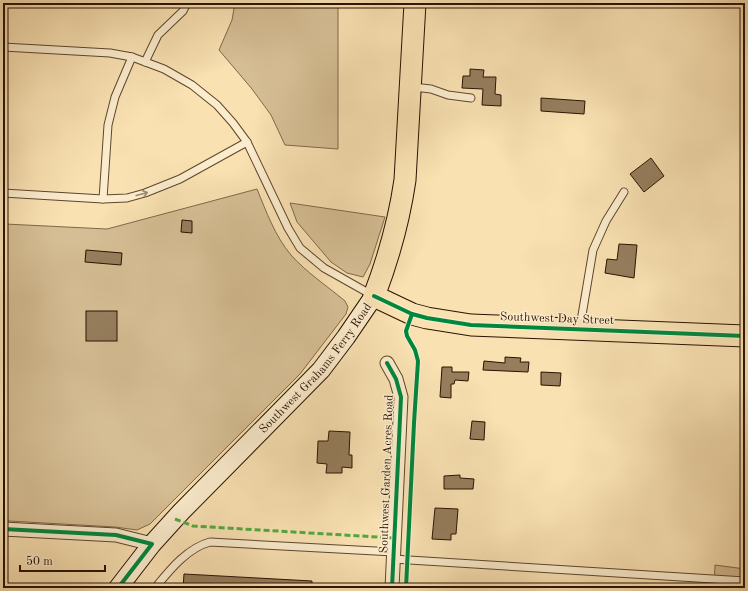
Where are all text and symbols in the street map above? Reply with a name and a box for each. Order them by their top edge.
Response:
one-way arrow [135,189,148,197]
street label: Southwest Grahams Ferry Road [257,301,374,436]
street label: Southwest Day Street [500,311,614,327]
street label: Southwest Garden Acres Road [378,394,396,554]
scale bar [20,547,105,573]
text: 50 m [26,555,53,568]

